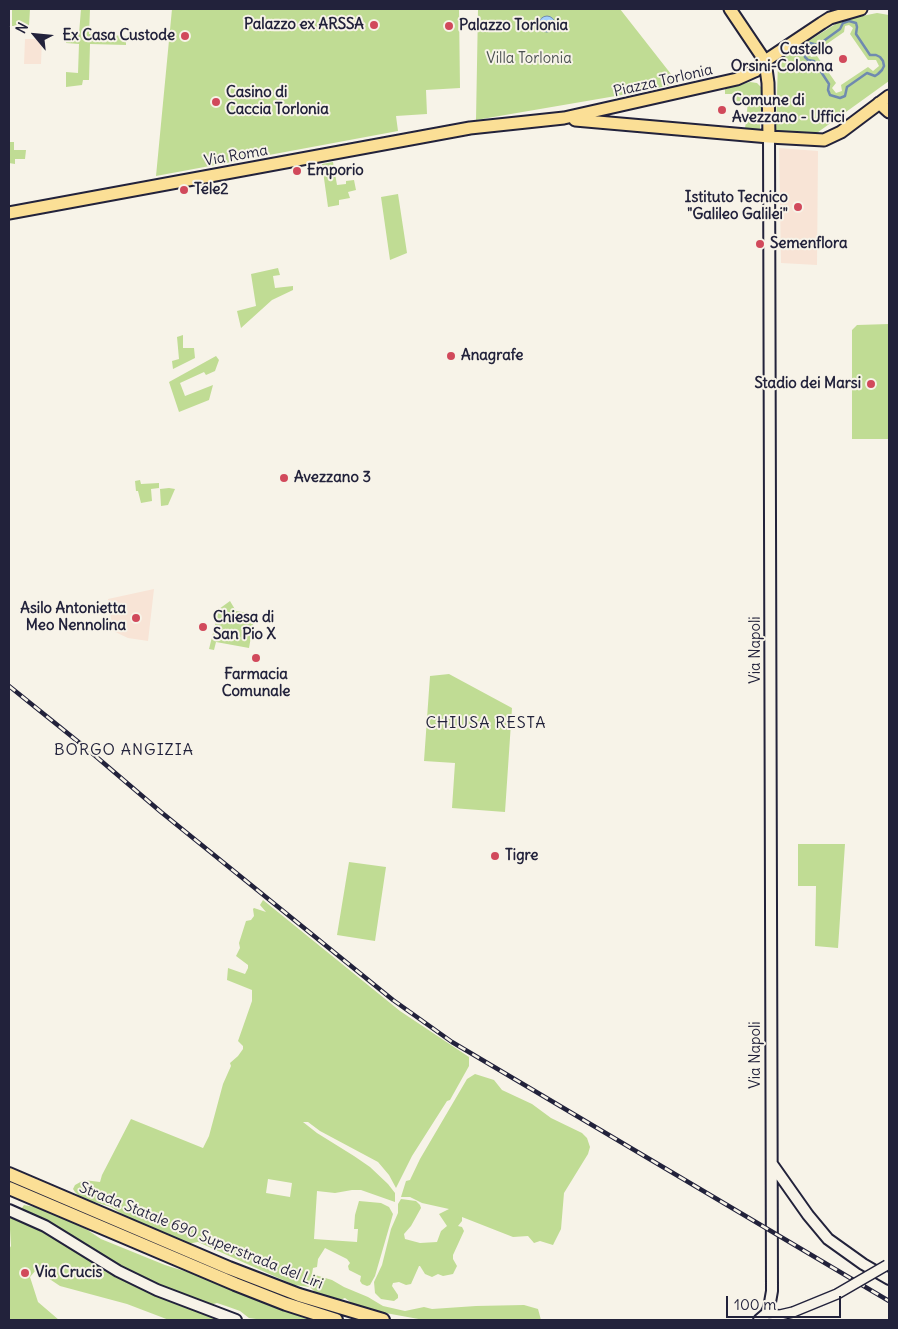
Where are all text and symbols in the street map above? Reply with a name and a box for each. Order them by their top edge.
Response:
north arrow [10,10,60,60]
place label: Palazzo ex ARSSA [244,16,364,34]
place label: Palazzo Torlonia [459,17,568,35]
text: N [12,19,32,36]
marker: Palazzo ex ARSSA [368,19,380,31]
marker: Palazzo Torlonia [443,20,455,32]
place label: Ex Casa Custode [63,27,175,45]
marker: Ex Casa Custode [179,30,191,42]
place label: Castello Orsini-Colonna [731,41,833,76]
park label: Villa Torlonia [486,50,572,68]
marker: Castello Orsini-Colonna [837,53,849,65]
street label: Piazza Torlonia [612,61,714,101]
place label: Casino di Caccia Torlonia [226,84,329,119]
place label: Comune di Avezzano - Uffici [732,92,845,127]
marker: Casino di Caccia Torlonia [210,96,222,108]
marker: Comune di Avezzano - Uffici [716,104,728,116]
street label: Via Roma [203,142,269,170]
place label: Emporio [307,162,364,180]
marker: Emporio [291,165,303,177]
place label: Tele2 [194,181,229,199]
marker: Tele2 [178,184,190,196]
place label: Istituto Tecnico "Galileo Galilei" [685,189,788,224]
marker: Istituto Tecnico "Galileo Galilei" [792,201,804,213]
place label: Semenflora [770,235,847,253]
marker: Semenflora [754,238,766,250]
place label: Anagrafe [461,347,523,365]
marker: Anagrafe [445,350,457,362]
place label: Stadio dei Marsi [754,375,861,393]
marker: Stadio dei Marsi [865,378,877,390]
place label: Avezzano 3 [294,469,371,487]
marker: Avezzano 3 [278,472,290,484]
place label: Asilo Antonietta Meo Nennolina [20,600,126,635]
place label: Chiesa di San Pio X [213,609,276,644]
marker: Asilo Antonietta Meo Nennolina [130,612,142,624]
street label: Via Napoli [747,616,765,684]
marker: Chiesa di San Pio X [197,621,209,633]
marker: Farmacia Comunale [250,652,262,664]
place label: Farmacia Comunale [222,666,290,701]
district label: CHIUSA RESTA [424,713,548,733]
district label: BORGO ANGIZIA [52,740,196,760]
place label: Tigre [505,847,538,865]
marker: Tigre [489,850,501,862]
street label: Via Napoli [747,1021,765,1089]
street label: Strada Statale 690 Superstrada del Liri [76,1179,326,1293]
place label: Via Crucis [35,1264,102,1282]
marker: Via Crucis [19,1267,31,1279]
scale bar [728,1286,843,1318]
text: 100 m [734,1295,776,1314]

